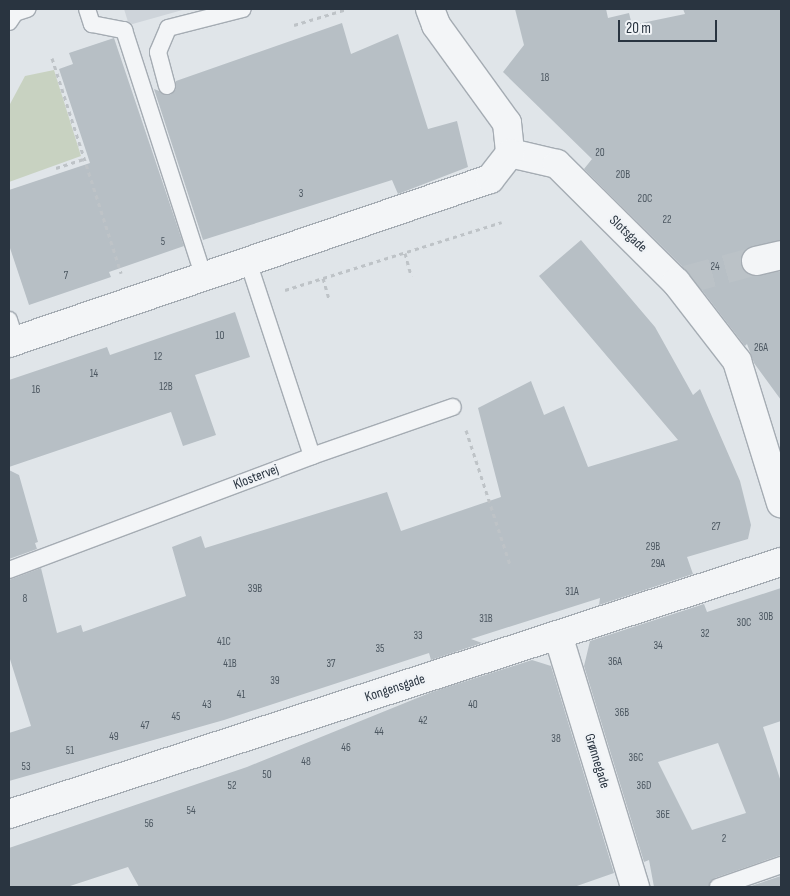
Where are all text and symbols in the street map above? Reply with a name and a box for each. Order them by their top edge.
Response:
scale bar [620,10,719,42]
text: 20 m [626,19,651,38]
house number: 18 [541,71,549,85]
house number: 20 [595,146,605,160]
house number: 20B [616,168,630,182]
house number: 3 [299,187,303,201]
house number: 20C [638,192,652,206]
street label: Slotsgade [606,212,650,256]
house number: 22 [662,213,672,227]
house number: 5 [161,235,165,249]
house number: 24 [710,260,720,274]
house number: 7 [64,269,68,283]
house number: 10 [216,329,224,343]
house number: 26A [754,341,768,355]
house number: 12 [154,350,162,364]
house number: 14 [90,367,98,381]
house number: 12B [159,380,173,394]
house number: 16 [32,383,40,397]
street label: Klostervej [231,461,281,493]
house number: 27 [712,520,720,534]
house number: 29B [646,540,660,554]
house number: 29A [651,557,665,571]
house number: 39B [248,582,262,596]
house number: 31A [565,585,579,599]
house number: 8 [23,592,27,606]
house number: 30B [759,610,773,624]
house number: 31B [479,612,493,626]
house number: 30C [737,616,751,630]
house number: 32 [700,627,710,641]
house number: 33 [413,629,423,643]
house number: 41C [217,635,231,649]
house number: 34 [653,639,663,653]
house number: 35 [375,642,385,656]
house number: 36A [608,655,622,669]
house number: 41B [223,657,237,671]
house number: 37 [326,657,336,671]
street label: Kongensgade [363,670,427,706]
house number: 39 [270,674,280,688]
house number: 41 [237,688,245,702]
house number: 43 [202,698,212,712]
house number: 40 [468,698,478,712]
house number: 36B [615,706,629,720]
house number: 45 [171,710,181,724]
house number: 42 [418,714,428,728]
house number: 47 [141,719,149,733]
house number: 44 [374,725,384,739]
house number: 49 [109,730,119,744]
house number: 38 [551,732,561,746]
street label: Grønnegade [581,732,613,790]
house number: 46 [341,741,351,755]
house number: 51 [66,744,74,758]
house number: 36C [629,751,643,765]
house number: 48 [301,755,311,769]
house number: 53 [21,760,31,774]
house number: 50 [262,768,272,782]
house number: 52 [228,779,236,793]
house number: 36D [637,779,651,793]
house number: 54 [186,804,196,818]
house number: 36E [656,808,670,822]
house number: 56 [144,817,154,831]
house number: 2 [722,832,726,846]

